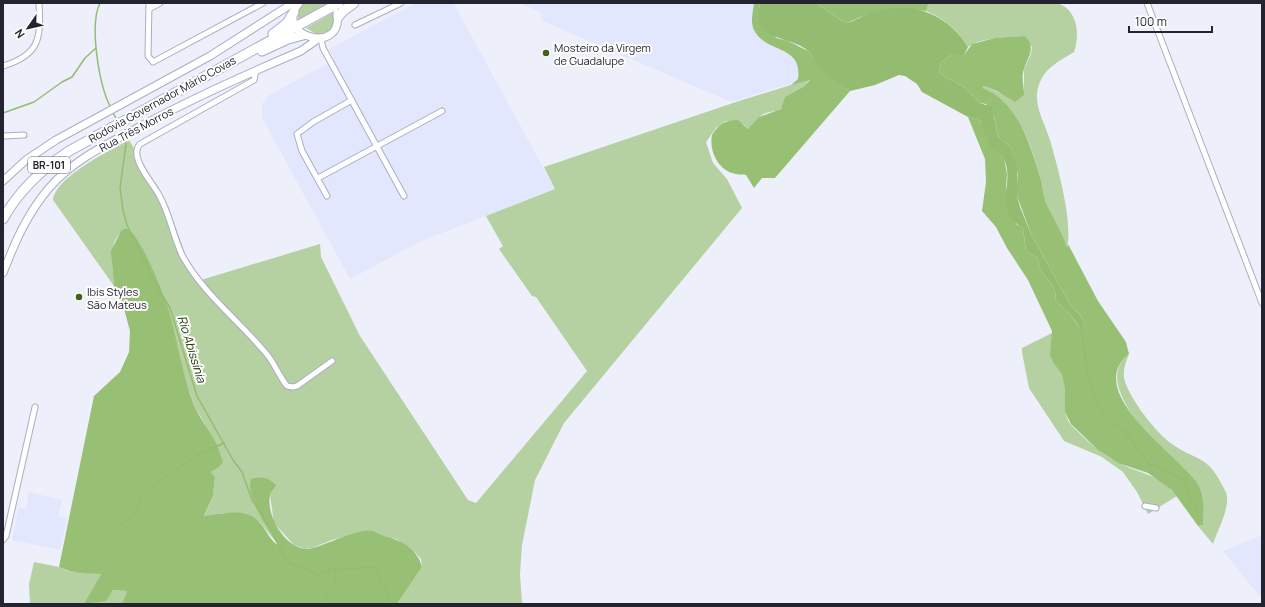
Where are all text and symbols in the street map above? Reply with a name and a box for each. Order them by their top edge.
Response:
north arrow [8,8,48,48]
scale bar [1129,8,1212,34]
text: 100 m [1135,13,1167,30]
text: N [11,26,28,41]
place label: Mosteiro da Virgem de Guadalupe [554,40,651,68]
marker: Mosteiro da Virgem de Guadalupe [541,48,551,58]
street label: Rodovia Governador Mário Covas [86,52,239,146]
street label: Rua Três Morros [96,103,176,155]
road number: BR-101 [28,157,70,173]
place label: Ibis Styles São Mateus [87,284,147,312]
marker: Ibis Styles São Mateus [74,292,84,302]
water label: Rio Abissínia [174,313,211,386]

